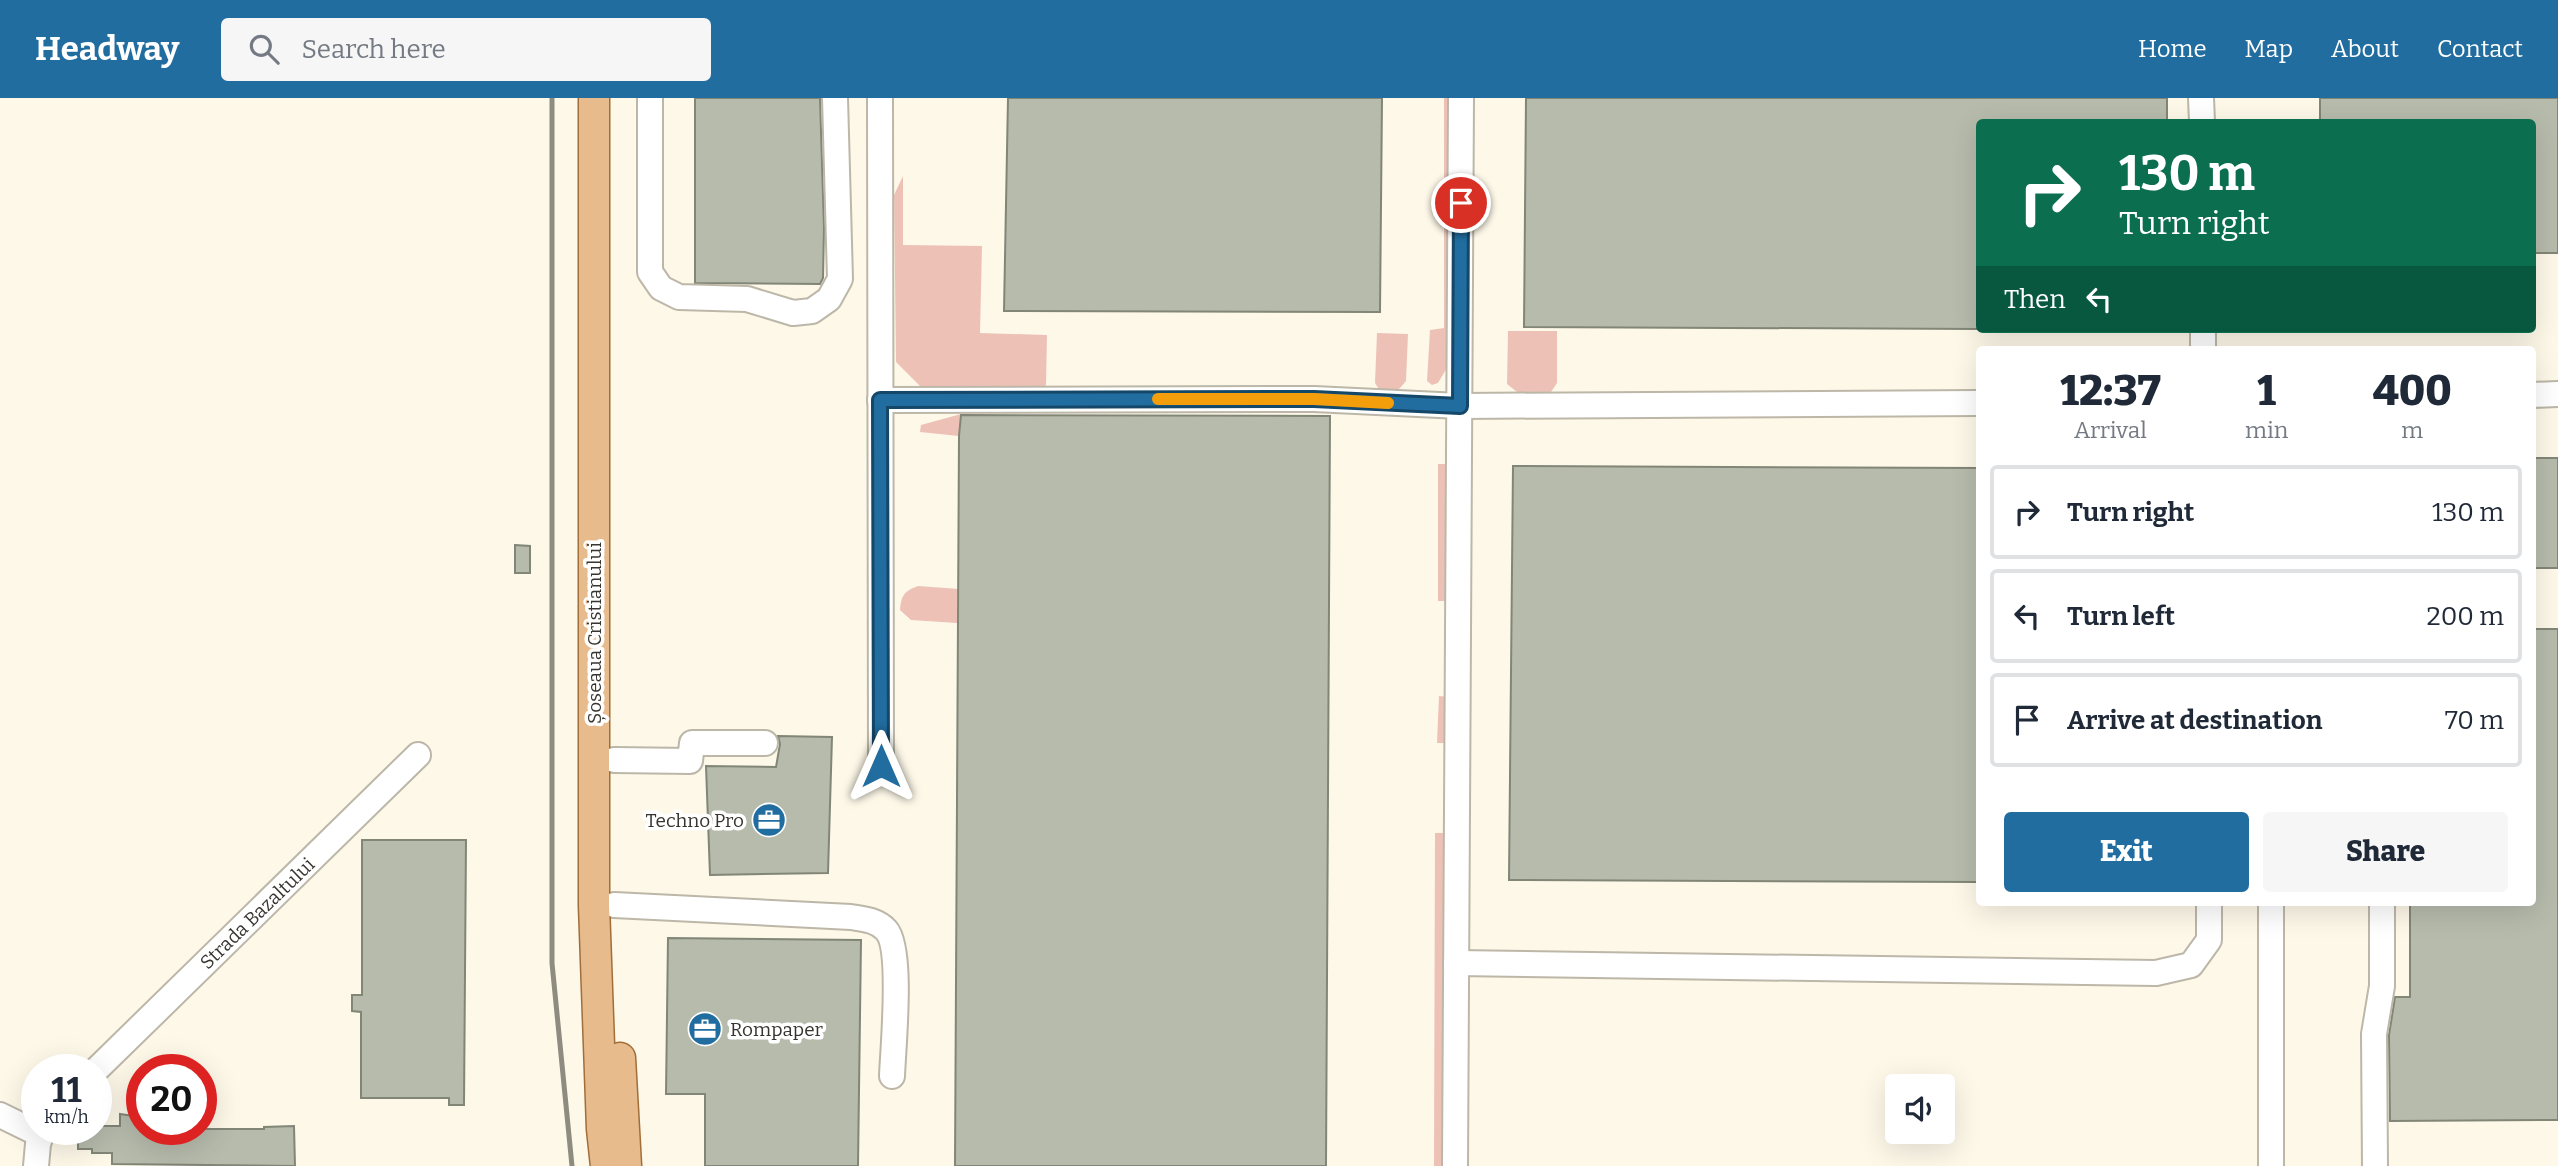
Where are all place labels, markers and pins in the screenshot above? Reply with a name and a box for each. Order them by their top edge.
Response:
pin [1431,173,1491,233]
office icon: Techno Pro [750,801,788,839]
place label: Techno Pro [645,809,744,832]
office icon: Rompaper [686,1010,724,1048]
place label: Rompaper [730,1018,824,1041]

